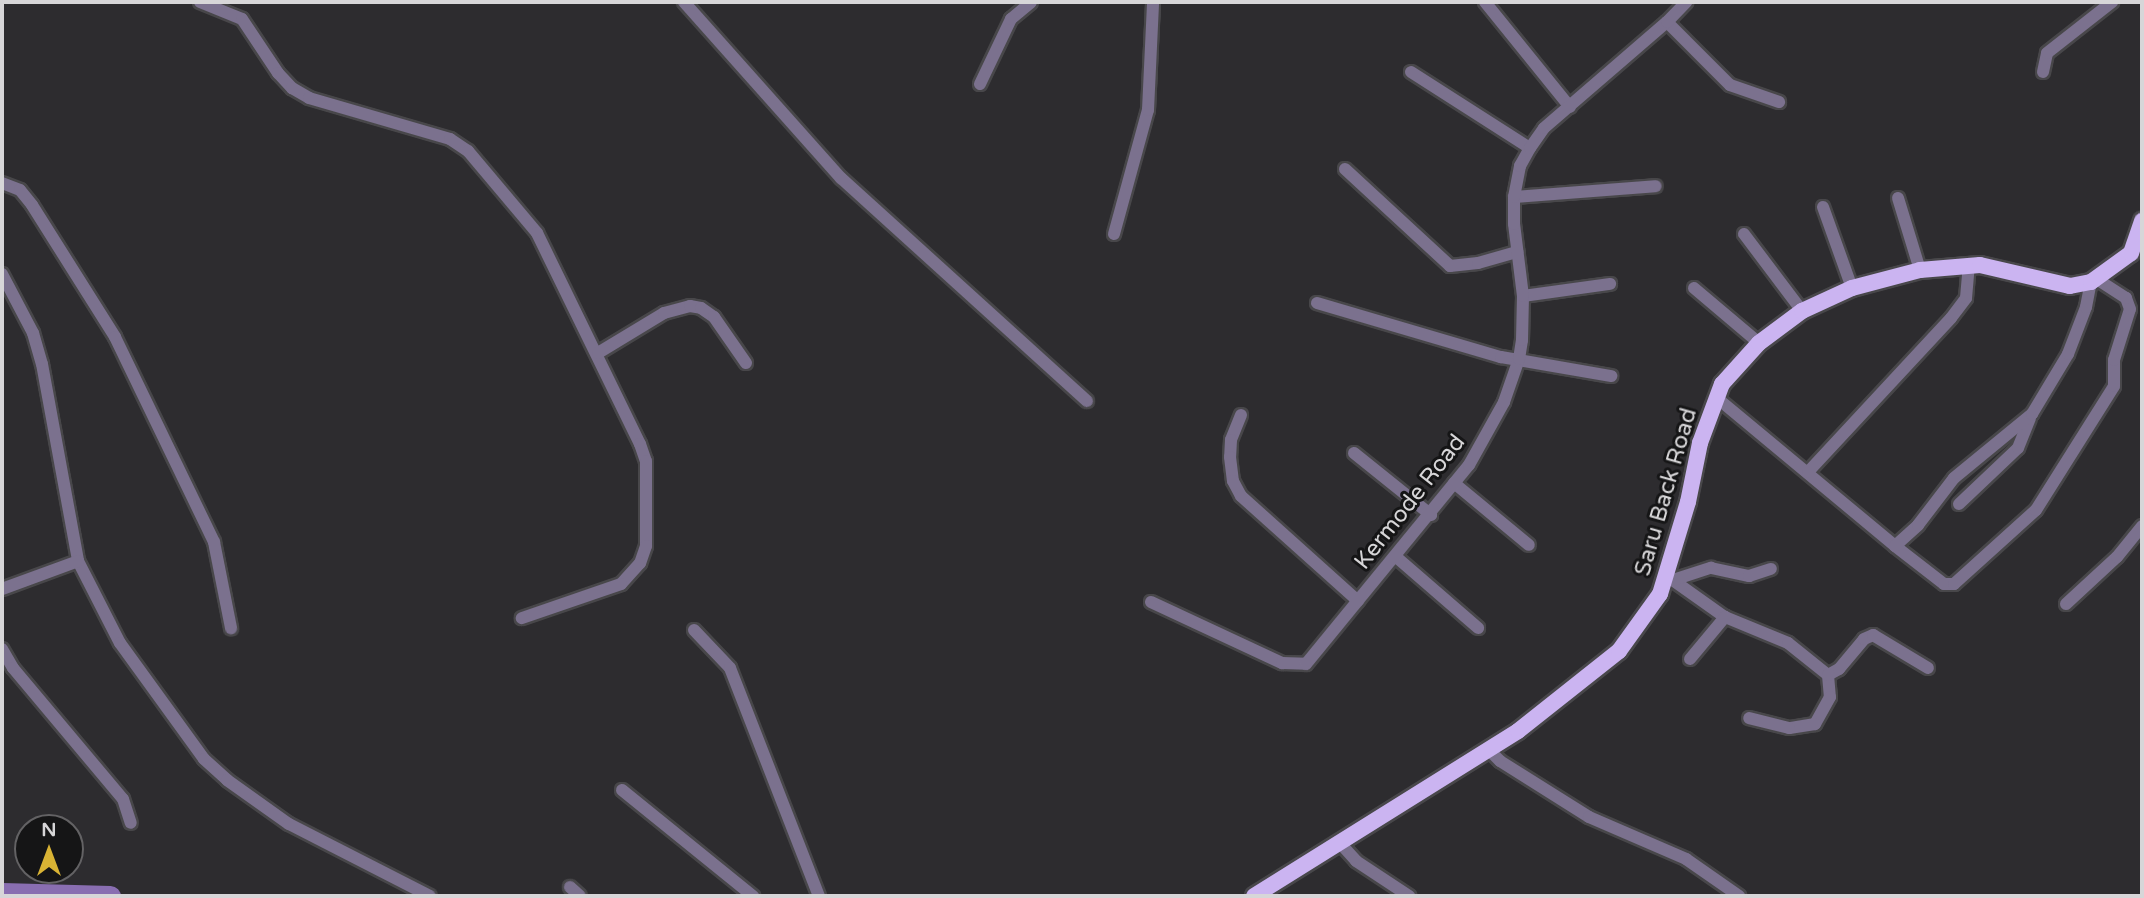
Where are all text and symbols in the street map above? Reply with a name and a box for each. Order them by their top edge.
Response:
street label: Saru Back Road [1629,405,1703,579]
street label: Kermode Road [1349,429,1471,575]
north arrow [14,814,84,884]
text: N [41,819,57,841]

